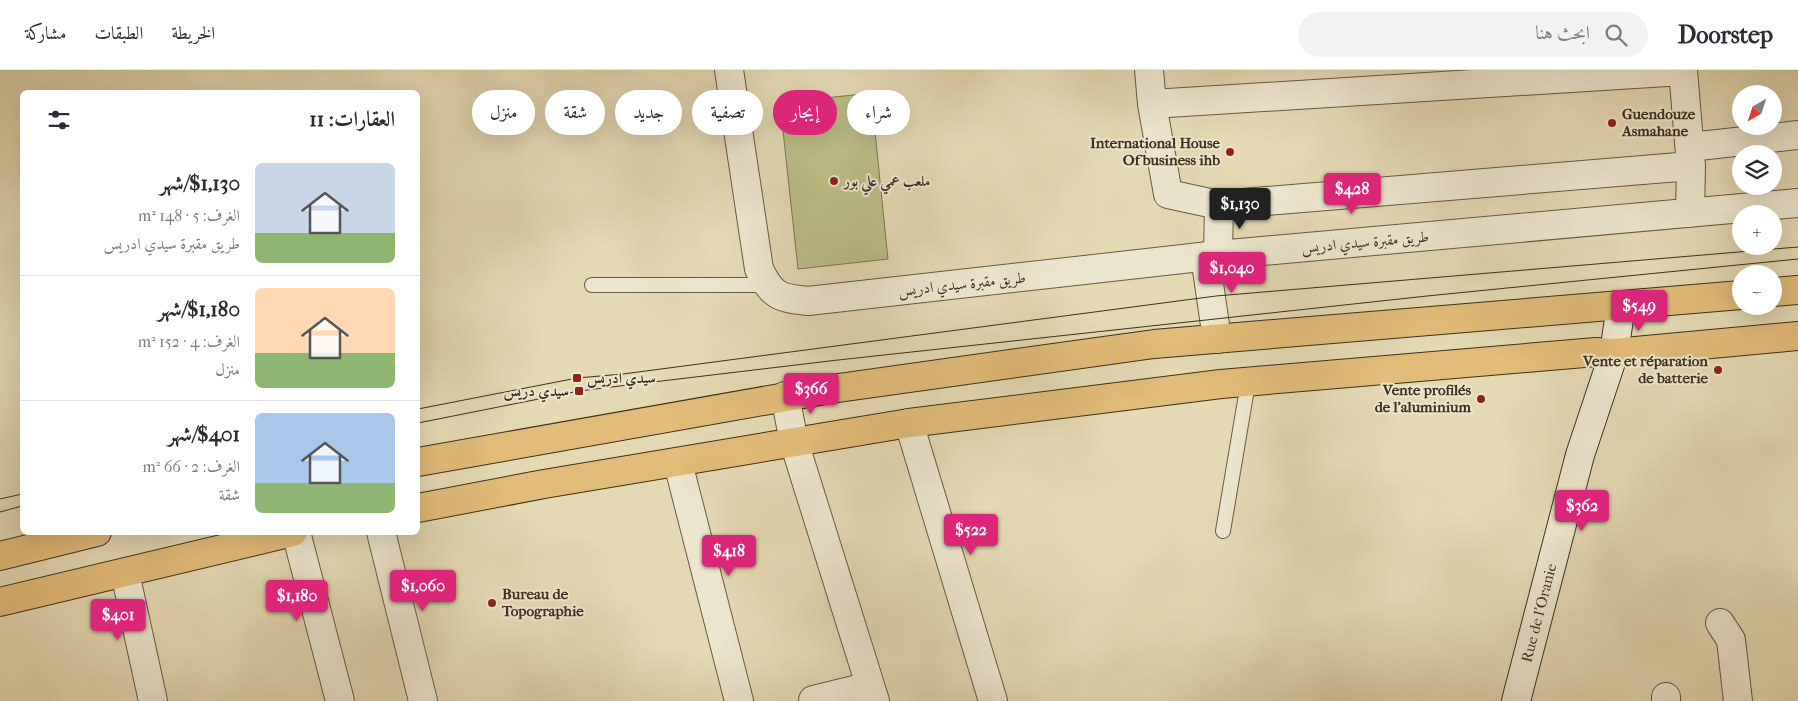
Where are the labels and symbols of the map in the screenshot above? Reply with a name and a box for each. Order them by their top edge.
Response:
north arrow [1732,85,1782,135]
place label: Guendouze Asmahane [1621,105,1696,140]
marker: Guendouze Asmahane [1606,117,1618,129]
place label: International House Of business ihb [1090,134,1221,169]
marker: International House Of business ihb [1224,146,1236,158]
place label: ملعب عمي علي بور [842,172,931,196]
pin: $428 [1322,172,1382,215]
marker: ملعب عمي علي بور [828,175,840,187]
pin: $1,130 [1199,188,1281,230]
street label: طريق مقبرة سيدي ادريس [1300,227,1430,260]
pin: $1,040 [1191,252,1273,294]
street label: طريق مقبرة سيدي ادريس [897,268,1027,303]
pin: $549 [1609,290,1669,332]
place label: Vente et réparation de batterie [1582,352,1709,387]
marker: Vente et réparation de batterie [1712,364,1724,376]
place label: سيدي ادريس [587,369,656,390]
marker: سيدي ادريس [571,372,583,384]
pin: $366 [781,372,841,415]
place label: Vente profilés de l'aluminium [1375,381,1472,416]
place label: سيدي دريس [503,382,569,403]
marker: سيدي دريس [573,385,585,397]
marker: Vente profilés de l'aluminium [1475,393,1487,405]
pin: $362 [1552,490,1612,532]
pin: $522 [941,514,1001,556]
pin: $418 [699,534,759,577]
street label: Rue de l'Oranie [1517,561,1561,664]
pin: $1,060 [382,570,464,612]
pin: $1,180 [256,580,338,622]
place label: Bureau de Topographie [501,585,584,620]
marker: Bureau de Topographie [486,597,498,609]
pin: $401 [88,598,148,641]

